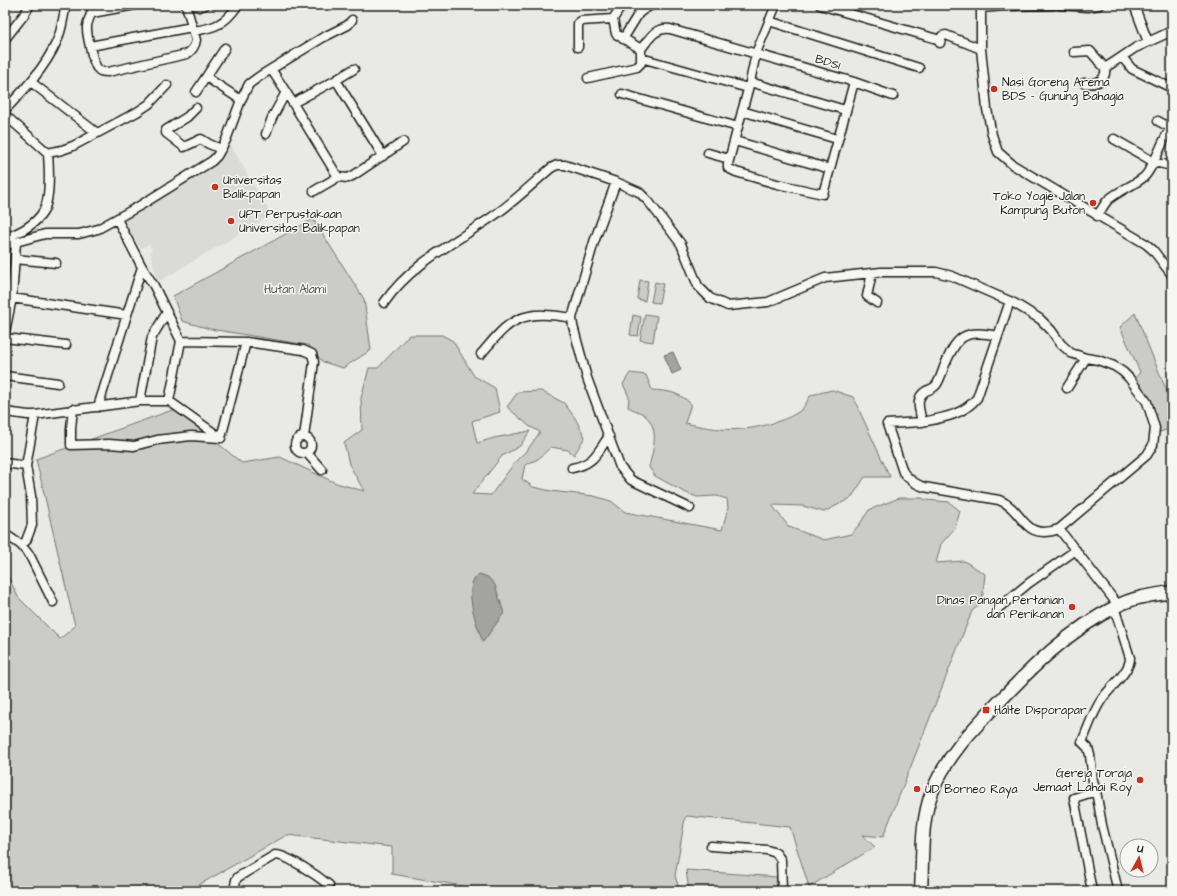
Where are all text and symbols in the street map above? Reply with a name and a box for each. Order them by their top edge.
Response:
street label: BDS1 [813,51,843,74]
place label: Nasi Goreng Arema BDS - Gunung Bahagia [1002,74,1124,106]
marker: Nasi Goreng Arema BDS - Gunung Bahagia [989,84,999,94]
place label: Universitas Balikpapan [223,172,282,203]
marker: Universitas Balikpapan [210,182,220,192]
place label: Toko Yogie Jalan Kampung Buton [993,188,1085,220]
marker: Toko Yogie Jalan Kampung Buton [1088,198,1098,208]
place label: UPT Perpustakaan Universitas Balikpapan [239,206,360,237]
marker: UPT Perpustakaan Universitas Balikpapan [226,216,236,226]
park label: Hutan Alami [264,281,326,298]
place label: Dinas Pangan Pertanian dan Perikanan [937,592,1064,623]
marker: Dinas Pangan Pertanian dan Perikanan [1067,602,1077,612]
place label: Halte Disporapar [994,702,1087,719]
marker: Halte Disporapar [981,705,991,715]
place label: Gereja Toraja Jemaat Lahai Roy [1033,765,1132,797]
marker: Gereja Toraja Jemaat Lahai Roy [1135,775,1145,785]
place label: UD Borneo Raya [925,781,1018,799]
marker: UD Borneo Raya [912,784,922,794]
north arrow [1119,838,1159,878]
text: U [1135,841,1144,856]

